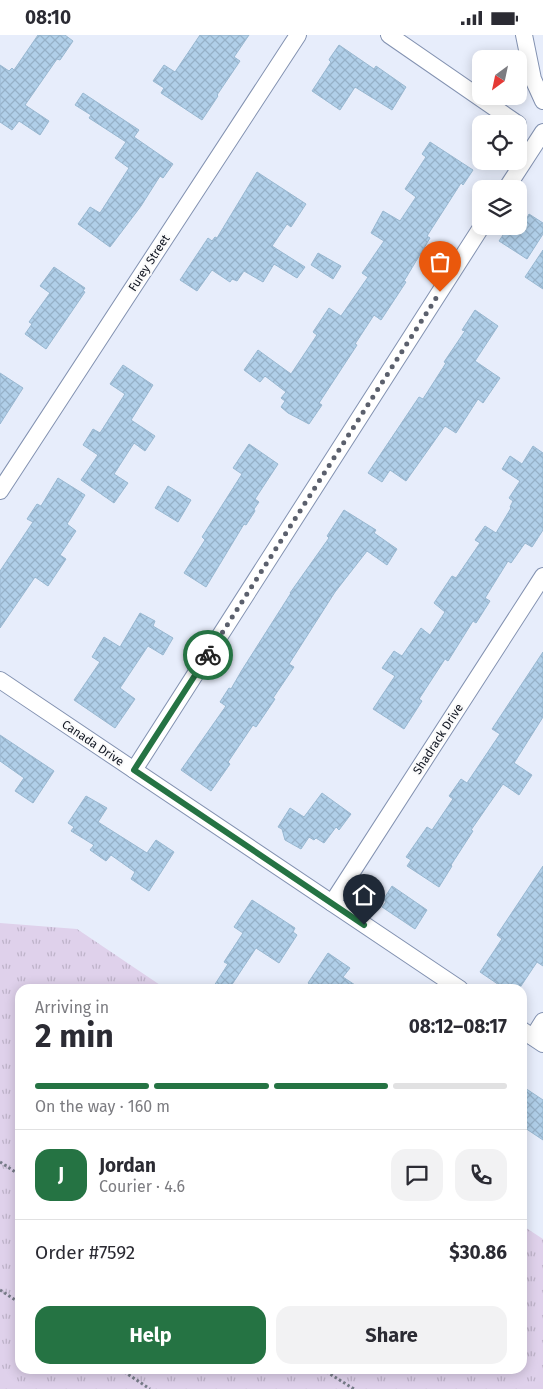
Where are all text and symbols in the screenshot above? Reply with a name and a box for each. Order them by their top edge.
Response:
text: 08:10 [25,6,71,29]
north arrow [472,50,528,105]
map controls [472,50,527,235]
button: locate [472,115,527,170]
button: layers [472,180,527,235]
street label: Furey Street [125,231,173,294]
pin [419,241,461,292]
icon: bag [426,248,454,276]
courier [183,630,233,680]
icon: bike [194,641,222,669]
street label: Shadrack Drive [410,701,466,777]
street label: Canada Drive [59,717,127,769]
pin [343,874,385,925]
icon: home [350,881,378,909]
text: Arriving in [35,998,109,1017]
text: 08:12–08:17 [409,1015,507,1038]
text: 2 min [35,1017,114,1055]
text: On the way · 160 m [35,1097,170,1116]
button: chat [391,1149,443,1201]
button: phone [455,1149,507,1201]
text: Jordan [99,1154,156,1177]
text: J [58,1163,64,1186]
text: Courier · 4.6 [99,1177,185,1196]
text: Order #7592 [35,1241,135,1264]
text: $30.86 [449,1241,507,1264]
button: Help [35,1306,266,1364]
button: Share [276,1306,507,1364]

